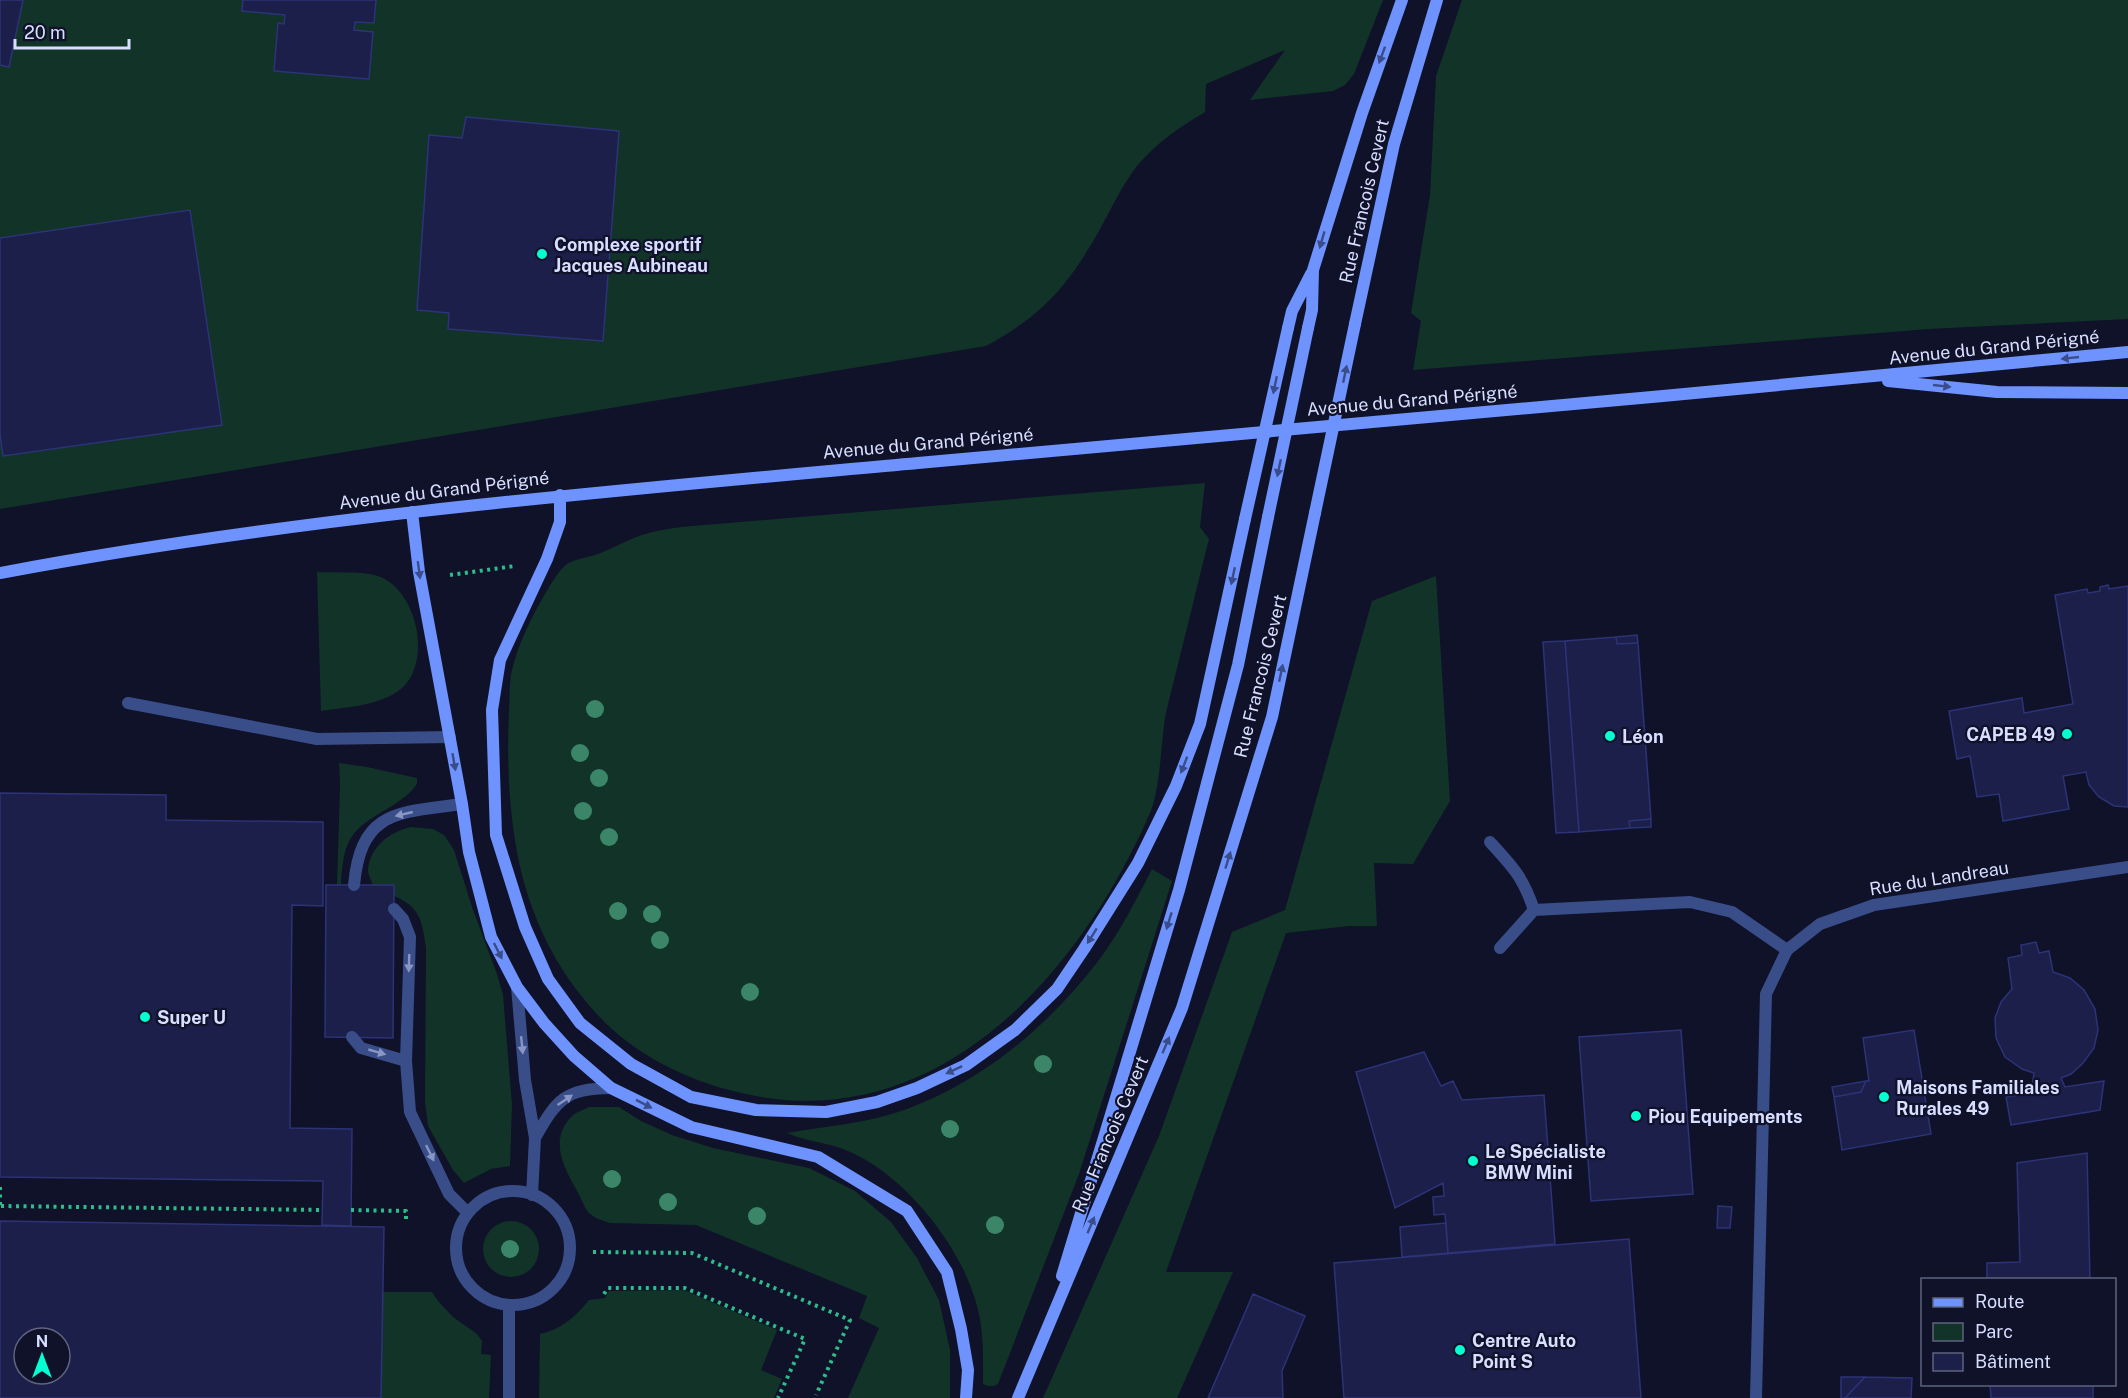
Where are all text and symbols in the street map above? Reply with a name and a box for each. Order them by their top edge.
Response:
scale bar [15,12,129,50]
text: 20 m [24,22,66,43]
one-way arrow [1377,46,1387,64]
street label: Rue Francois Cevert [1335,117,1393,285]
one-way arrow [1317,231,1326,249]
place label: Complexe sportif Jacques Aubineau [554,234,708,276]
marker: Complexe sportif Jacques Aubineau [535,247,549,261]
street label: Avenue du Grand Périgné [1888,326,2100,368]
one-way arrow [2060,353,2079,363]
one-way arrow [1341,364,1350,383]
one-way arrow [1270,376,1279,395]
street label: Avenue du Grand Périgné [1306,380,1518,420]
one-way arrow [1933,381,1952,391]
street label: Avenue du Grand Périgné [822,423,1034,463]
one-way arrow [1274,458,1283,477]
street label: Avenue du Grand Périgné [338,467,550,513]
one-way arrow [415,560,424,579]
one-way arrow [1227,567,1237,586]
street label: Rue Francois Cevert [1230,592,1290,760]
one-way arrow [1277,663,1286,682]
place label: CAPEB 49 [1966,724,2055,745]
place label: Léon [1622,726,1664,747]
marker: CAPEB 49 [2060,727,2074,741]
marker: Léon [1603,729,1617,743]
one-way arrow [450,752,459,771]
one-way arrow [1179,756,1189,774]
one-way arrow [395,809,413,819]
one-way arrow [1224,851,1233,869]
street label: Rue du Landreau [1868,857,2010,899]
one-way arrow [1164,912,1174,930]
one-way arrow [1087,928,1098,944]
one-way arrow [494,942,503,959]
one-way arrow [405,954,414,973]
place label: Super U [157,1007,226,1028]
marker: Super U [138,1010,152,1024]
one-way arrow [517,1036,526,1055]
one-way arrow [1161,1036,1171,1054]
one-way arrow [368,1048,386,1058]
street label: Rue Francois Cevert [1068,1053,1152,1215]
one-way arrow [946,1066,963,1075]
place label: Maisons Familiales Rurales 49 [1896,1077,2059,1119]
marker: Maisons Familiales Rurales 49 [1877,1090,1891,1104]
one-way arrow [556,1094,572,1106]
one-way arrow [635,1099,653,1109]
place label: Piou Equipements [1648,1106,1803,1127]
marker: Piou Equipements [1629,1109,1643,1123]
place label: Le Spécialiste BMW Mini [1485,1141,1606,1183]
one-way arrow [425,1145,434,1162]
marker: Le Spécialiste BMW Mini [1466,1154,1480,1168]
one-way arrow [1086,1216,1096,1234]
legend [1921,1278,2116,1386]
text: Route [1975,1291,2024,1312]
text: Parc [1975,1321,2013,1342]
north arrow [12,1326,72,1386]
place label: Centre Auto Point S [1472,1330,1576,1372]
text: N [36,1332,48,1351]
marker: Centre Auto Point S [1453,1343,1467,1357]
text: Bâtiment [1975,1351,2051,1372]

